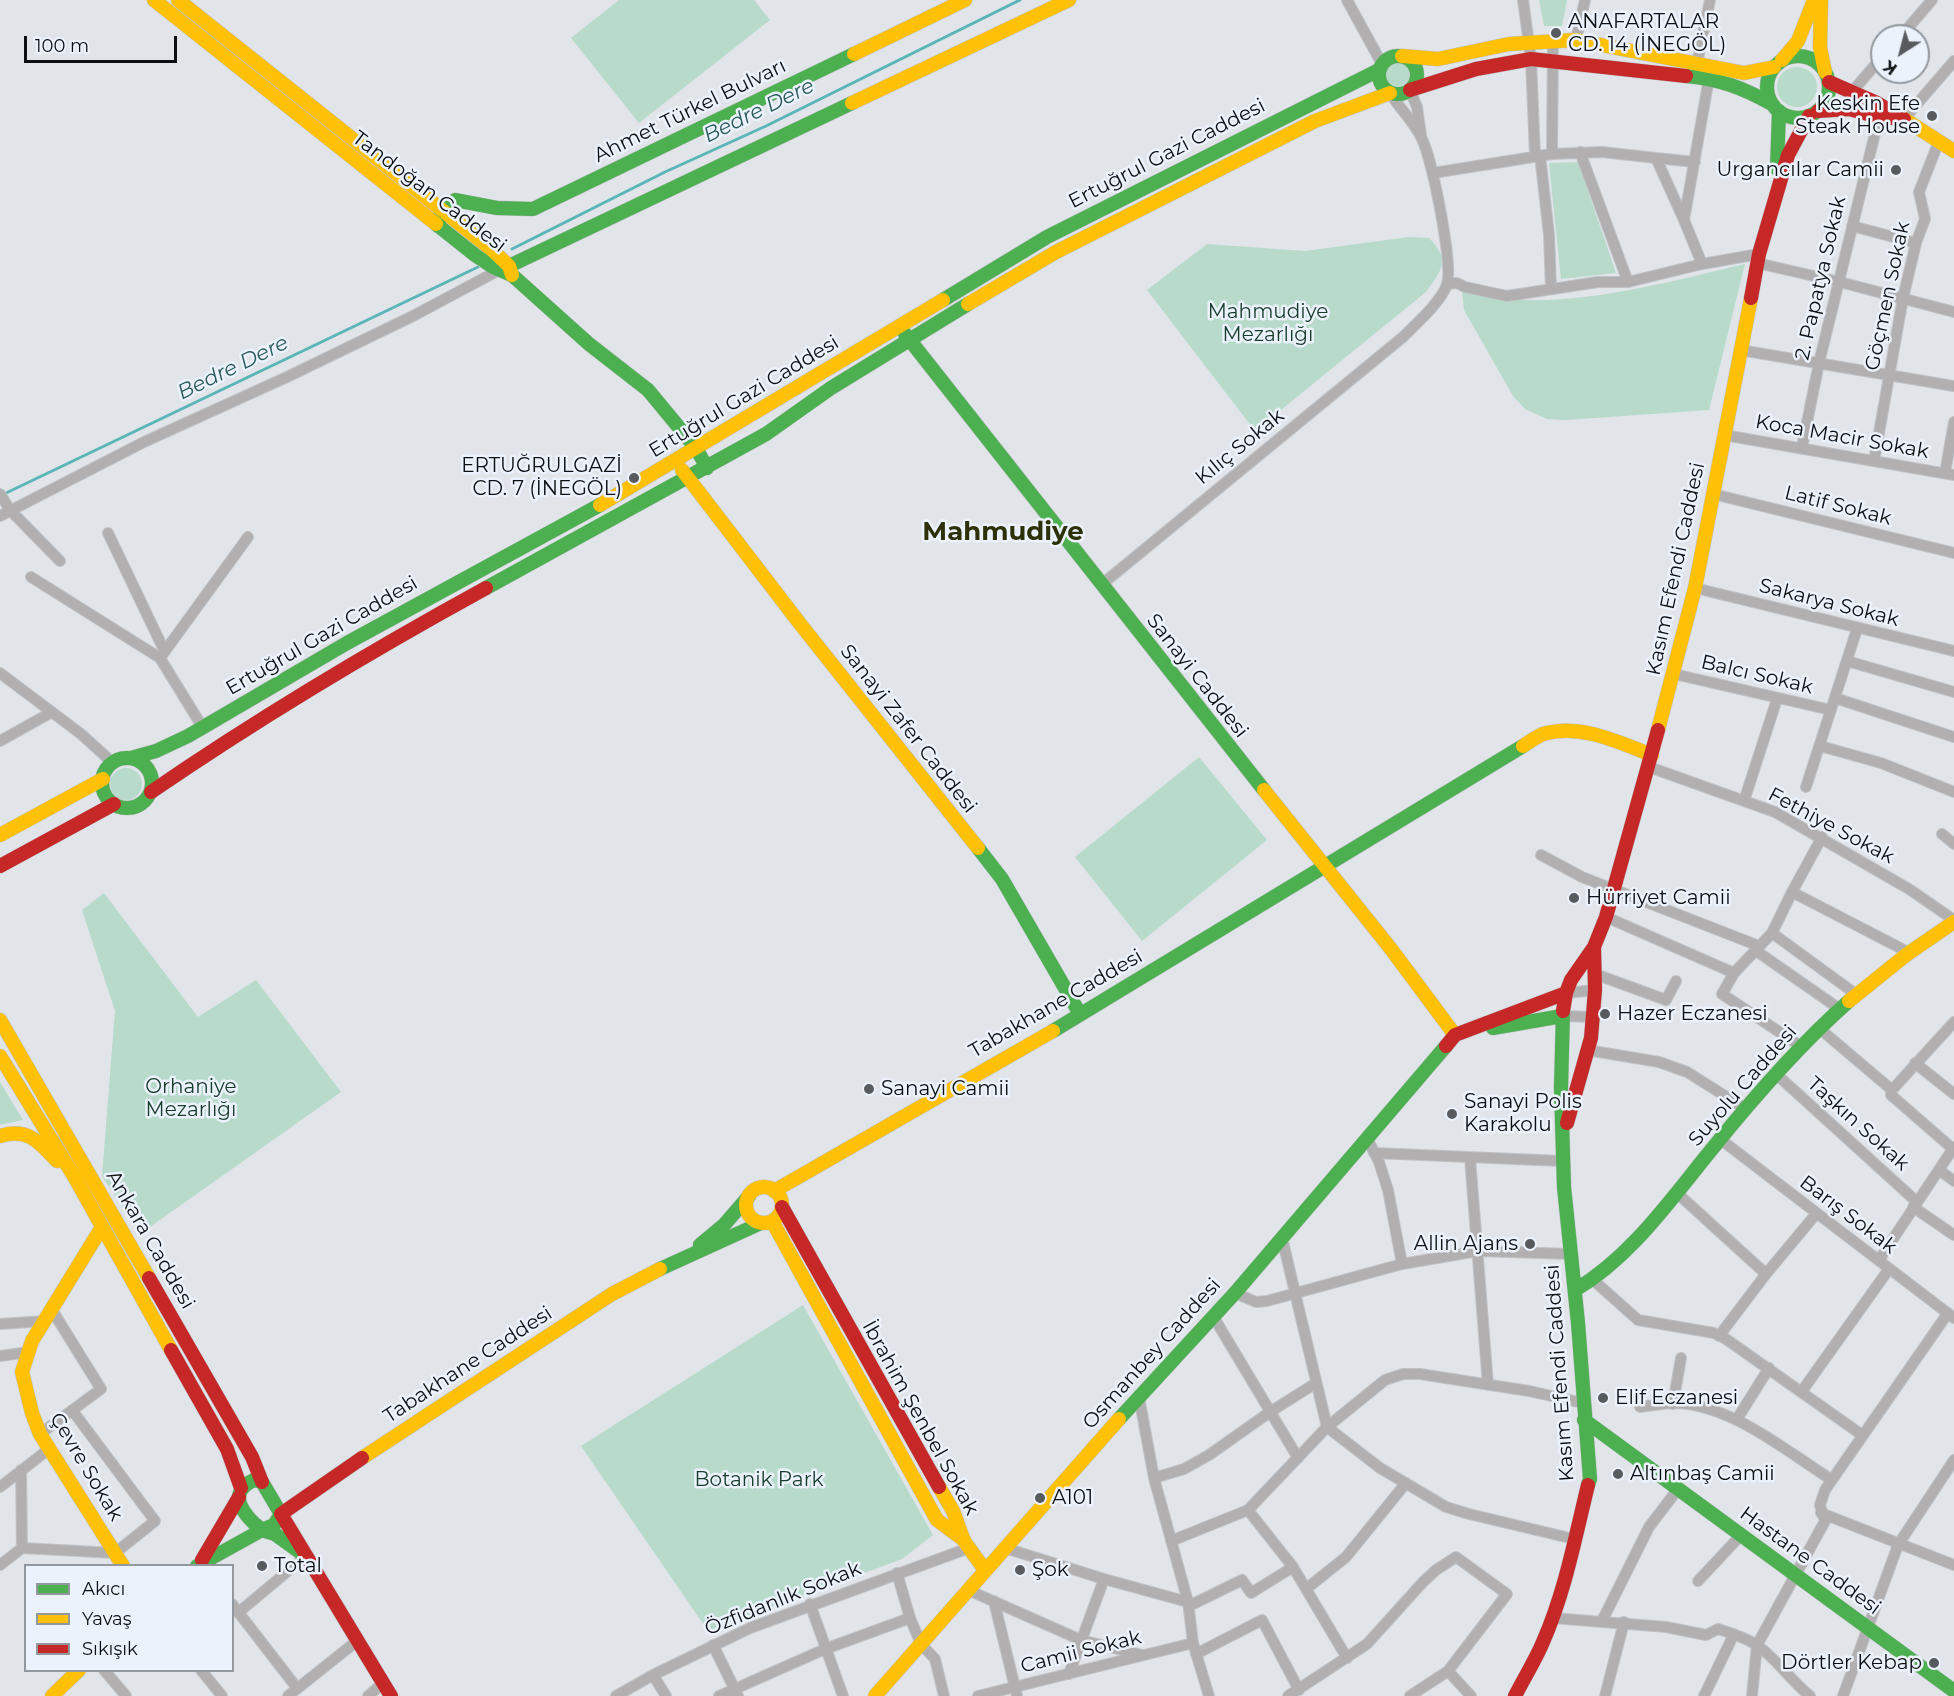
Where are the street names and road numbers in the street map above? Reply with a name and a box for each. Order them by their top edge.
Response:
street label: Ahmet Türkel Bulvarı [590,54,790,168]
street label: Ertuğrul Gazi Caddesi [1065,94,1269,214]
street label: Tandoğan Caddesi [347,126,511,258]
street label: 2. Papatya Sokak [1790,194,1852,362]
street label: Göçmen Sokak [1860,219,1916,373]
street label: Ertuğrul Gazi Caddesi [645,331,843,463]
street label: Kılıç Sokak [1191,404,1289,490]
street label: Koca Macir Sokak [1753,410,1931,464]
street label: Kasım Efendi Caddesi [1642,460,1710,678]
street label: Latif Sokak [1782,481,1894,531]
street label: Ertuğrul Gazi Caddesi [222,571,422,701]
street label: Sakarya Sokak [1757,574,1901,632]
street label: Sanayi Caddesi [1141,609,1253,743]
street label: Sanayi Zafer Caddesi [835,640,981,818]
street label: Balcı Sokak [1699,650,1815,700]
street label: Fethiye Sokak [1764,783,1898,869]
street label: Tabakhane Caddesi [965,945,1147,1063]
street label: Suyolu Caddesi [1684,1020,1802,1152]
street label: Taşkın Sokak [1802,1072,1914,1176]
street label: Ankara Caddesi [101,1167,199,1313]
street label: Barış Sokak [1795,1171,1901,1259]
street label: Kasım Efendi Caddesi [1540,1264,1580,1482]
street label: Osmanbey Caddesi [1078,1274,1226,1434]
street label: Tabakhane Caddesi [379,1301,557,1429]
street label: İbrahim Şenbel Sokak [857,1317,983,1519]
street label: Çevre Sokak [44,1409,128,1525]
street label: Hastane Caddesi [1735,1502,1885,1620]
street label: Özfidanlık Sokak [701,1557,865,1641]
street label: Camii Sokak [1018,1625,1144,1679]

